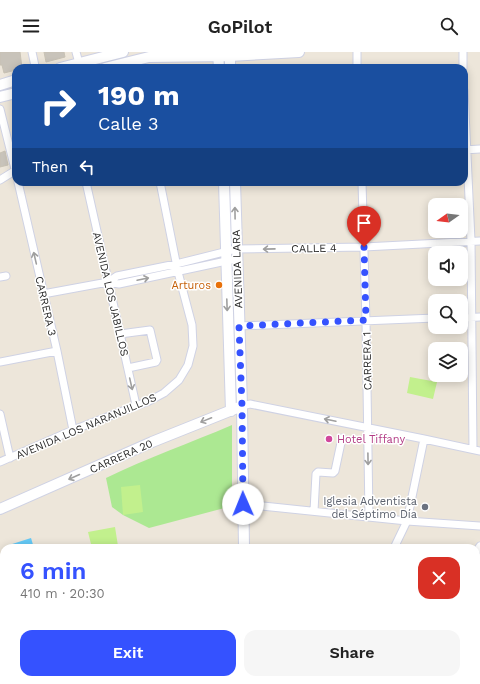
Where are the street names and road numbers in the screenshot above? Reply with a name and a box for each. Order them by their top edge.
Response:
street label: AVENIDA LARA [230,229,245,309]
street label: AVENIDA LOS JABILLOS [90,231,131,358]
street label: CALLE 4 [291,242,337,255]
street label: CARRERA 3 [32,275,59,337]
street label: CARRERA 1 [360,332,375,390]
street label: AVENIDA LOS NARANJILLOS [14,391,158,462]
street label: CARRERA 20 [88,437,155,476]

